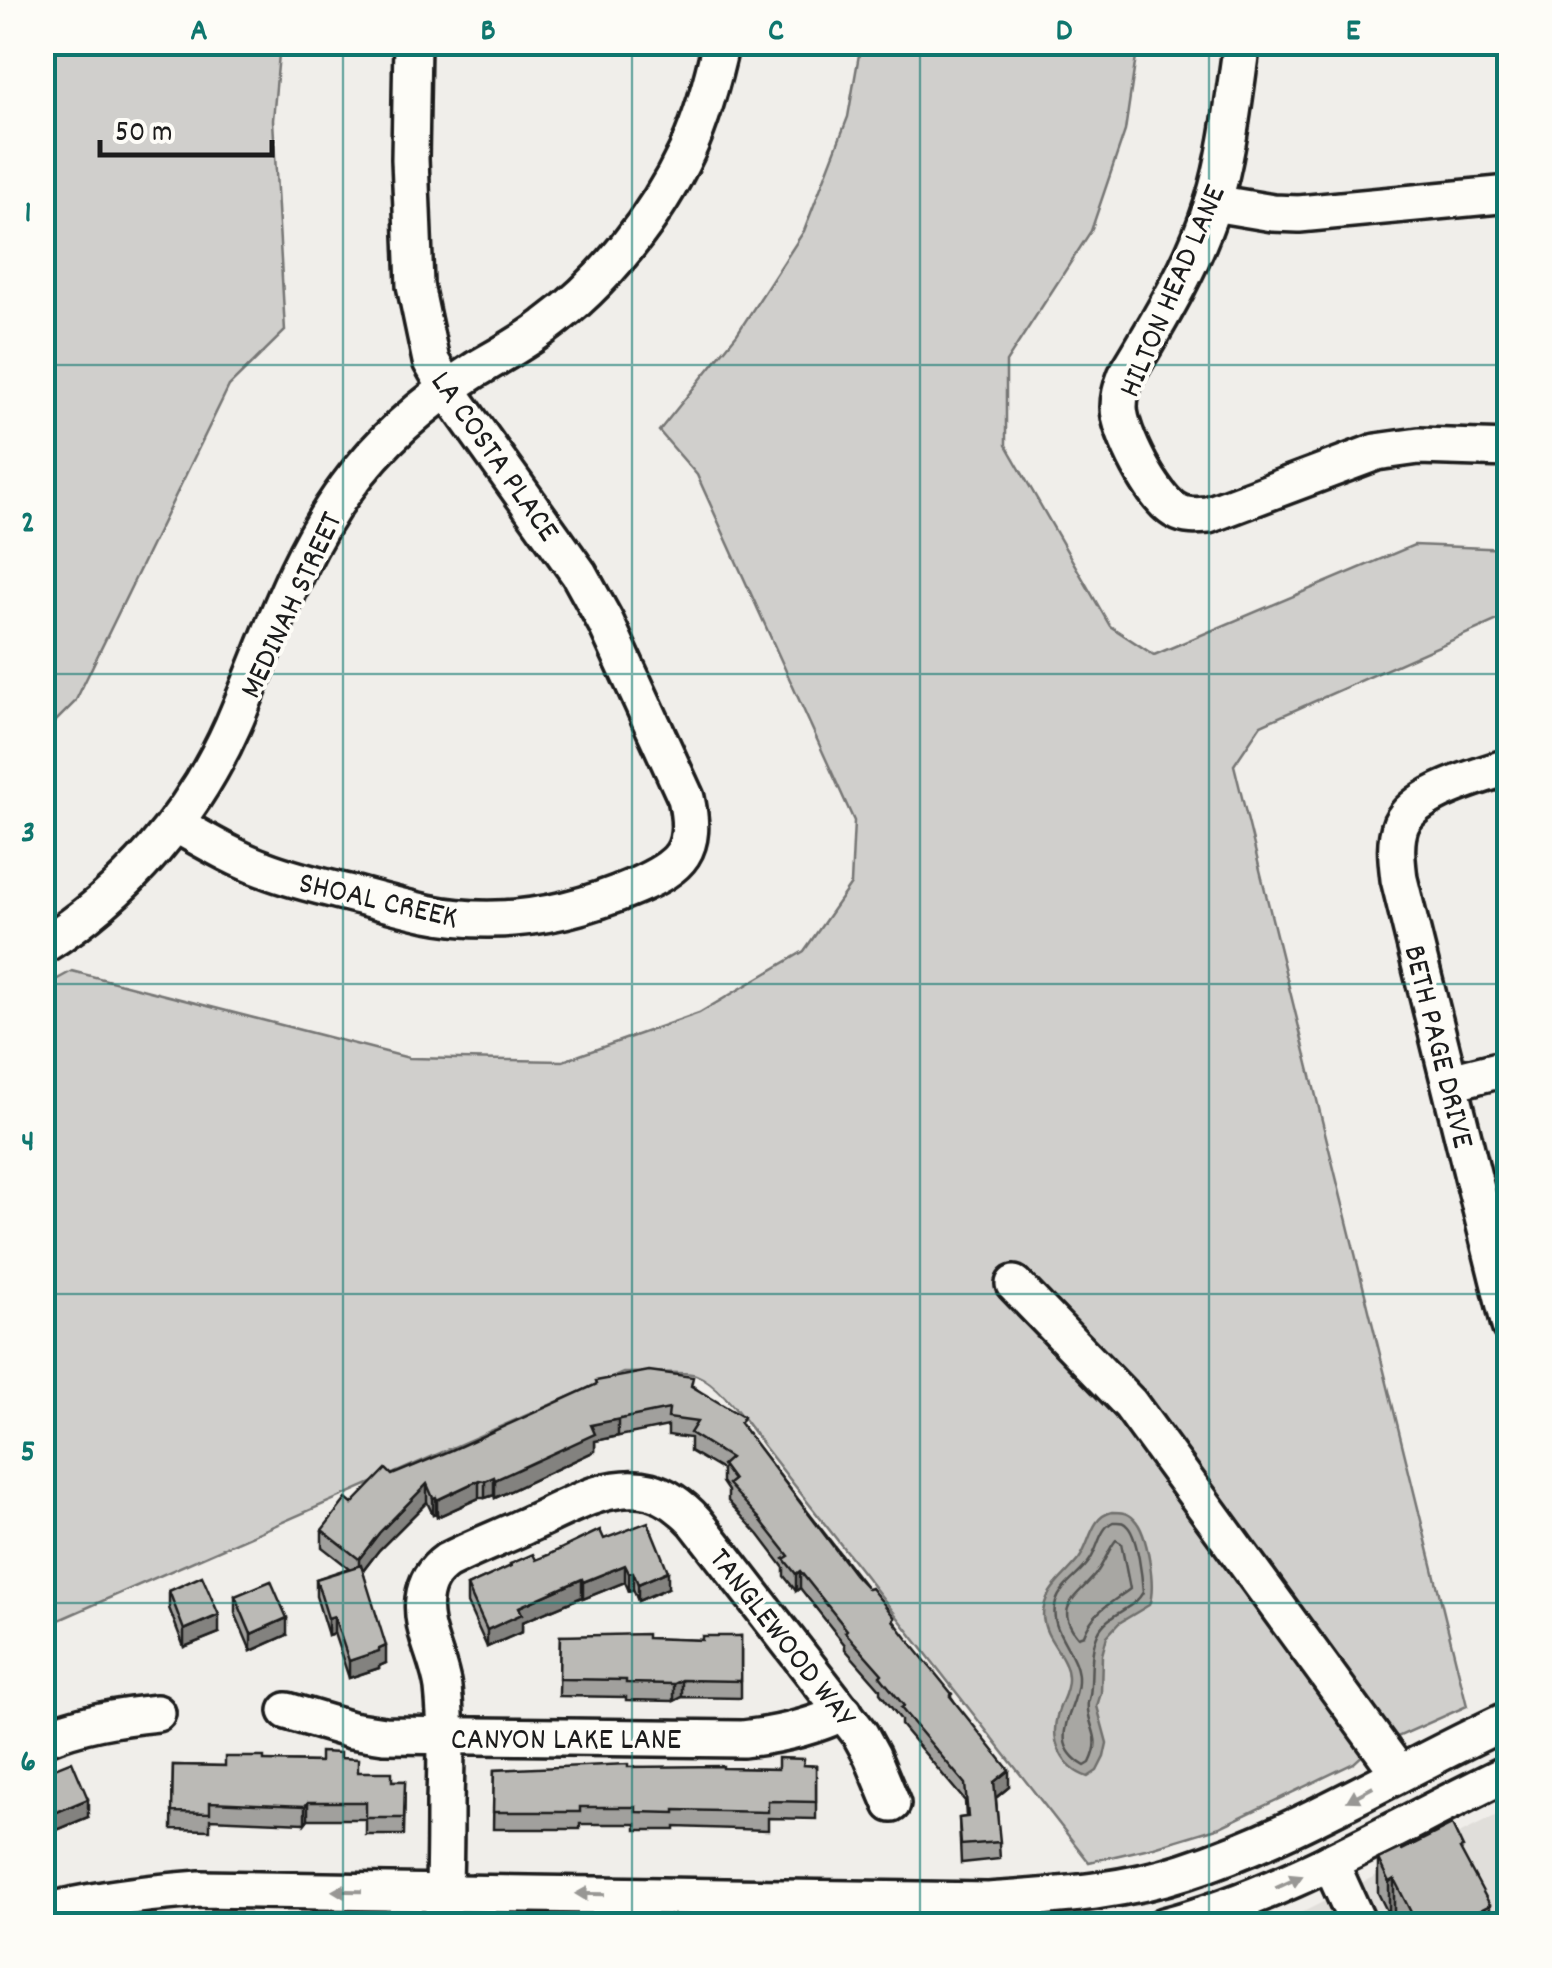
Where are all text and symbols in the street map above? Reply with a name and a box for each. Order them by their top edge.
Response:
text: A [190,10,208,56]
text: B [480,10,496,56]
text: C [768,10,784,56]
text: D [1056,10,1073,56]
text: E [1346,10,1361,56]
scale bar [100,95,272,157]
text: 50 m [115,113,173,156]
street label: HILTON HEAD LANE [1109,178,1240,405]
text: 1 [24,192,32,238]
street label: LA COSTA PLACE [417,363,569,553]
text: 2 [21,502,35,548]
street label: MEDINAH STREET [230,505,357,707]
text: 3 [21,812,35,858]
street label: SHOAL CREEK [294,862,462,944]
street label: BETH PAGE DRIVE [1389,941,1484,1154]
text: 4 [21,1121,35,1167]
text: 5 [21,1431,35,1477]
street label: TANGLEWOOD WAY [695,1540,866,1739]
street label: CANYON LAKE LANE [451,1719,682,1765]
text: 6 [20,1741,36,1787]
one-way arrow [1345,1785,1374,1802]
one-way arrow [1275,1873,1304,1890]
one-way arrow [330,1883,362,1899]
one-way arrow [573,1886,605,1902]

